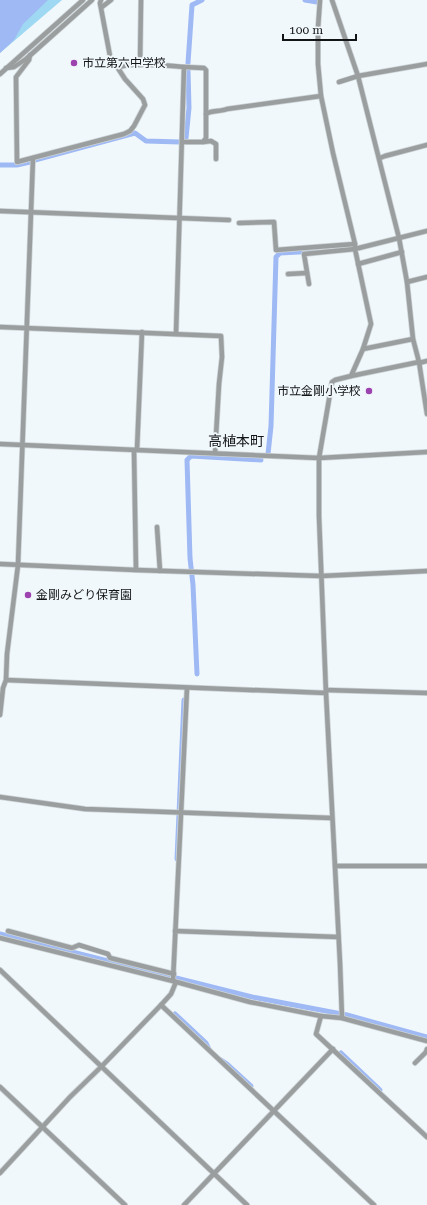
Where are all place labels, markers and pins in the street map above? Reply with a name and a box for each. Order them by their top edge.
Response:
place label: 市立第六中学校 [82,56,166,70]
marker: 市立第六中学校 [69,58,79,68]
place label: 市立金剛小学校 [277,384,361,398]
marker: 市立金剛小学校 [364,386,374,396]
place label: 金剛みどり保育園 [36,588,132,602]
marker: 金剛みどり保育園 [23,590,33,600]

